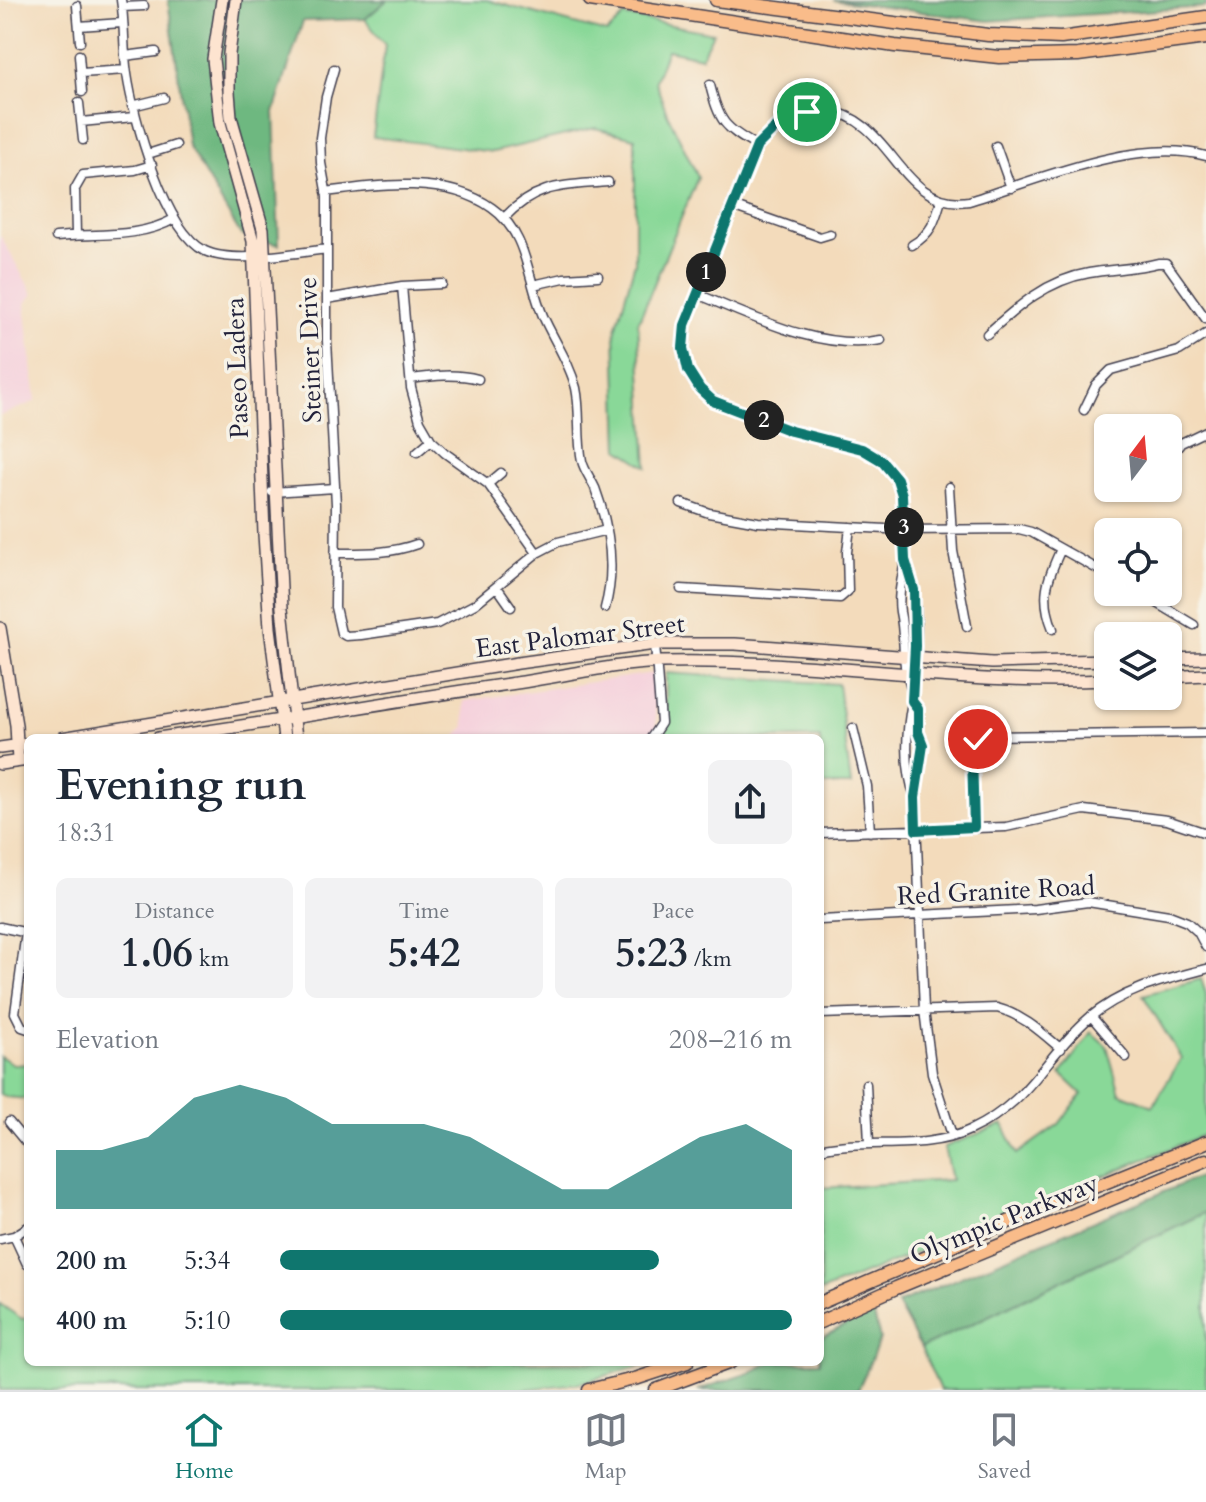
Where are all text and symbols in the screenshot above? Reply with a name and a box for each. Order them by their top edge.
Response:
pin [773,78,841,146]
icon: arrive [785,90,829,134]
pin: 1 [686,252,726,292]
text: 1 [700,257,712,287]
street label: Steiner Drive [290,276,330,424]
street label: Paseo Ladera [217,297,257,439]
pin: 2 [744,400,784,440]
text: 2 [758,405,770,435]
north arrow [1094,414,1182,502]
map controls [1094,414,1182,710]
pin: 3 [884,507,924,547]
text: 3 [898,512,910,542]
button: locate [1094,518,1182,606]
street label: East Palomar Street [473,606,687,666]
button: layers [1094,622,1182,710]
pin [944,705,1012,773]
icon: check [956,717,1000,761]
text: Evening run [56,755,306,815]
button: share [708,760,792,844]
text: 18:31 [56,815,116,850]
street label: Red Granite Road [896,868,1096,914]
text: Distance [134,896,215,926]
text: Time [399,896,449,926]
text: Pace [652,896,695,926]
text: 1.06 [120,926,193,981]
text: 5:42 [387,926,461,981]
text: 5:23 [615,926,688,981]
text: km [193,944,229,974]
text: /km [688,944,732,974]
text: Elevation [56,1022,159,1057]
text: 208–216 m [669,1022,792,1057]
street label: Olympic Parkway [904,1165,1104,1273]
text: 200 m [56,1243,127,1278]
text: 5:34 [184,1243,231,1278]
text: 400 m [56,1303,127,1338]
text: 5:10 [184,1303,231,1338]
tab: Home [175,1408,234,1486]
tab: Map [584,1408,628,1486]
tab: Saved [978,1408,1031,1486]

